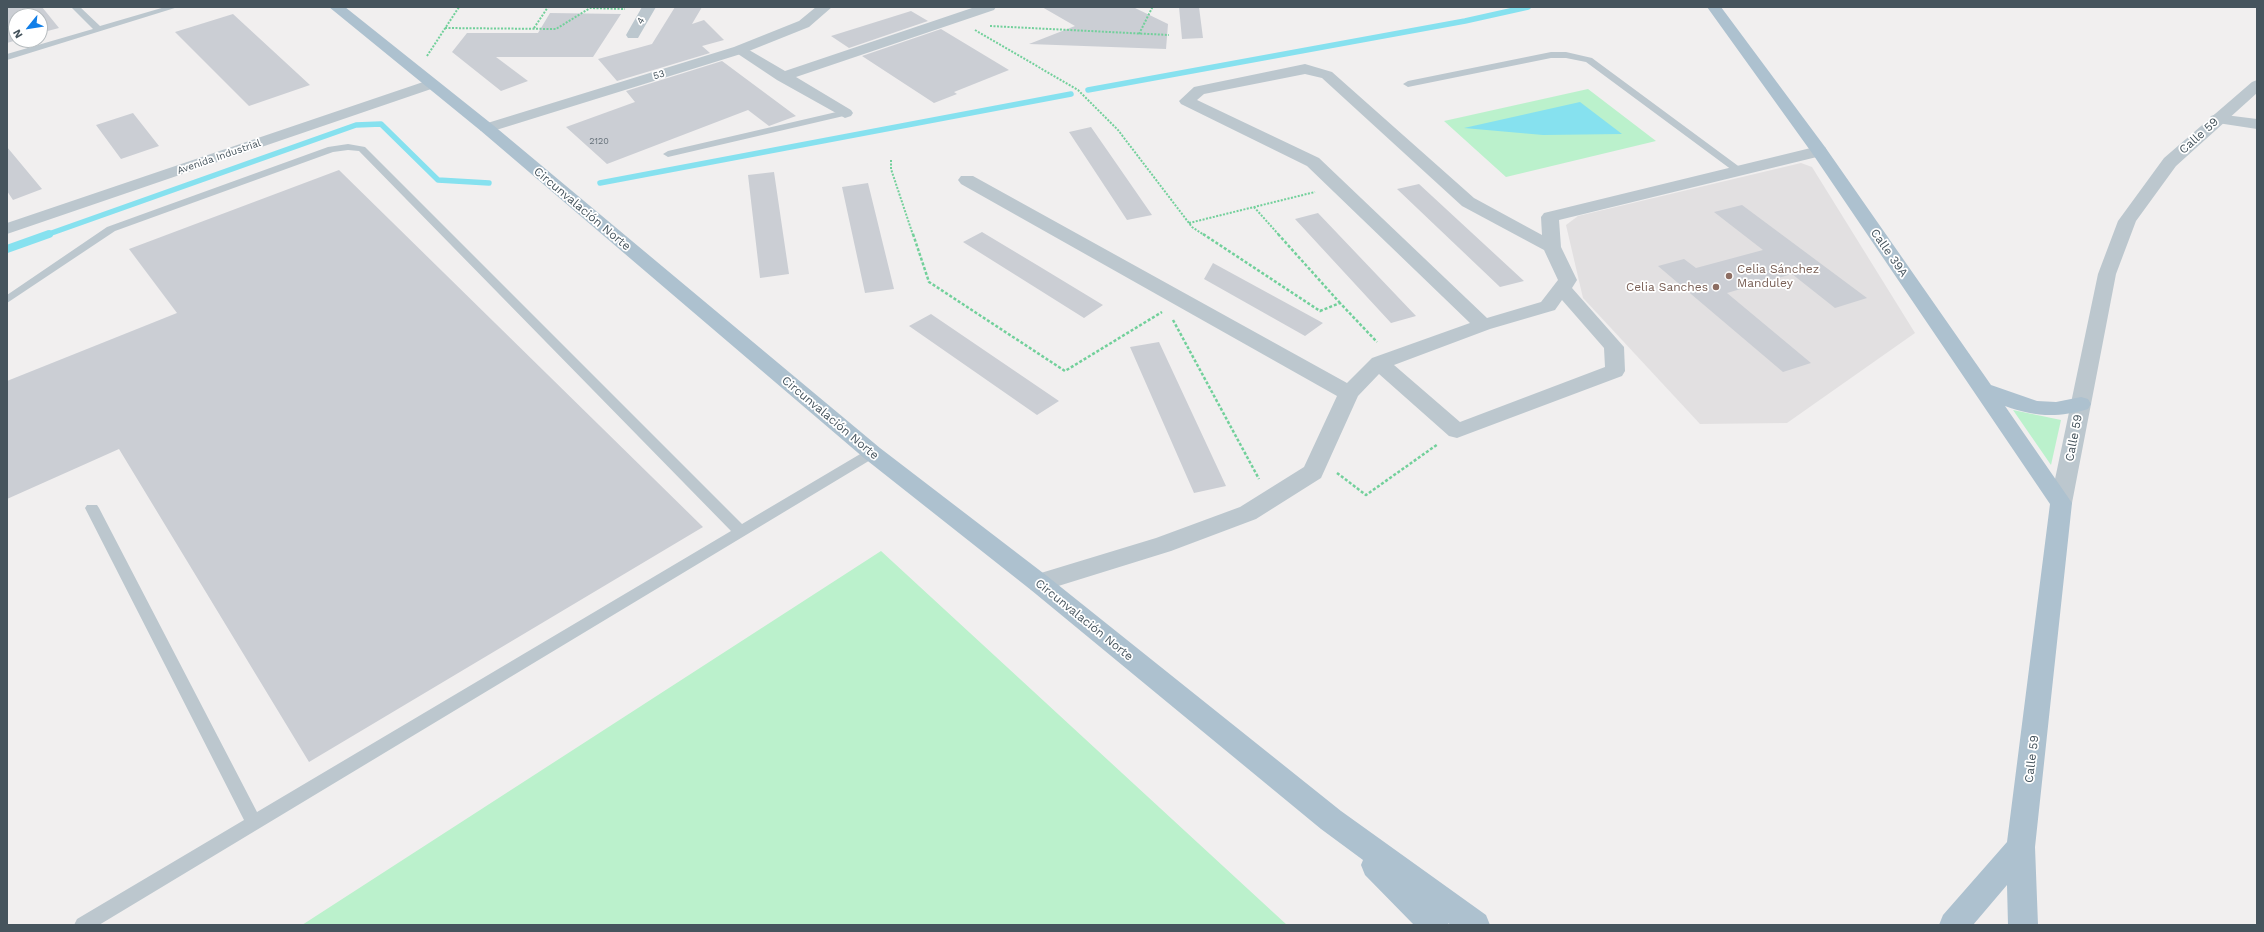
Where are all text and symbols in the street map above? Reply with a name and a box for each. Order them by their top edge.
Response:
north arrow [8,8,48,48]
street label: 4 [634,15,648,27]
text: N [10,27,26,41]
street label: 53 [652,68,666,82]
street label: Calle 59 [2176,115,2222,157]
house number: 2120 [589,136,609,146]
street label: Avenida Industrial [175,137,263,177]
street label: Circunvalación Norte [531,164,633,254]
street label: Calle 39A [1867,226,1911,280]
place label: Celia Sánchez Manduley [1737,262,1819,290]
marker: Celia Sánchez Manduley [1724,271,1734,281]
place label: Celia Sanches [1626,280,1708,294]
marker: Celia Sanches [1711,282,1721,292]
street label: Circunvalación Norte [779,373,881,463]
street label: Calle 59 [2062,413,2086,463]
street label: Circunvalación Norte [1032,576,1136,664]
street label: Calle 59 [2022,734,2042,784]

